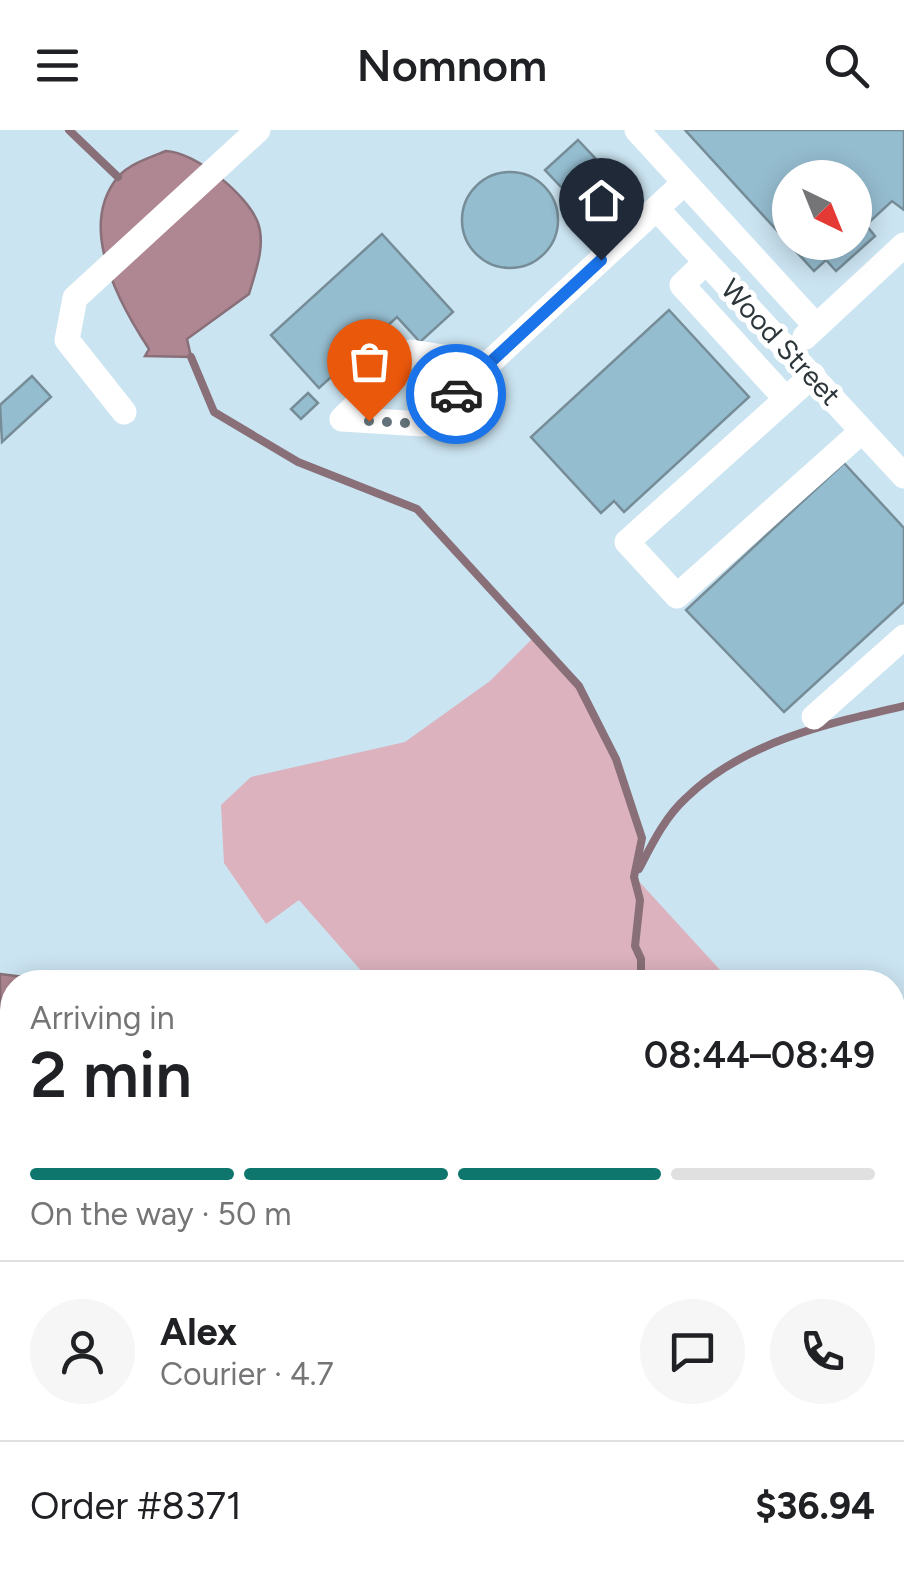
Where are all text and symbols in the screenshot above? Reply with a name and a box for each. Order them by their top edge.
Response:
icon: menu [30,38,85,93]
text: Nomnom [357,38,547,92]
icon: search [819,38,874,93]
pin [559,158,644,261]
north arrow [772,160,872,260]
map controls [772,160,872,260]
icon: home [574,173,629,228]
street label: Wood Street [714,272,848,412]
pin [327,319,412,422]
icon: bag [342,334,397,389]
courier [406,344,506,444]
icon: car [429,367,484,422]
text: Arriving in [30,999,175,1037]
text: 08:44–08:49 [644,1032,875,1078]
text: 2 min [30,1035,192,1113]
text: On the way · 50 m [30,1195,292,1233]
button: person [30,1299,135,1404]
button: chat [640,1299,745,1404]
button: phone [770,1299,875,1404]
text: Alex [160,1309,237,1355]
text: Courier · 4.7 [160,1355,334,1393]
text: Order #8371 [30,1483,242,1529]
text: $36.94 [755,1483,875,1529]

